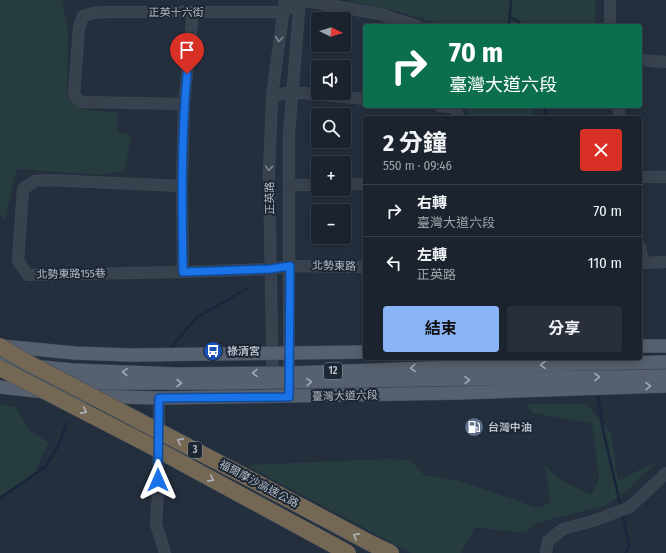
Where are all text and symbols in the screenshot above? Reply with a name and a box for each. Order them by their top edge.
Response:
street label: 正英十六街 [149,6,204,19]
north arrow [311,12,351,52]
map controls [311,12,351,244]
pin [170,33,204,74]
one-way arrow [275,36,284,42]
text: 70 m [449,36,503,69]
icon: arrive [176,39,198,61]
icon: right [383,40,435,92]
button: sound [311,60,351,100]
text: 臺灣大道六段 [449,74,557,96]
button: search [311,108,351,148]
text: 2 分鐘 [383,129,447,157]
button: close [580,129,622,171]
button: + [311,156,351,196]
text: 550 m · 09:46 [383,158,452,173]
one-way arrow [265,165,273,171]
street label: 正英路 [263,181,277,215]
text: 右轉 [417,194,447,212]
icon: right [383,200,405,222]
text: 70 m [593,202,622,220]
button: − [311,204,351,244]
text: 臺灣大道六段 [417,215,495,230]
text: 左轉 [417,246,447,264]
icon: left [383,252,405,274]
text: 110 m [588,254,622,272]
street label: 北勢東路 [312,259,356,273]
street label: 北勢東路155巷 [36,267,106,281]
text: 正英路 [417,267,456,282]
button: 結束 [383,306,499,352]
button: 分享 [507,306,622,352]
bus stop icon: 祿清宮 [202,340,224,362]
place label: 祿清宮 [227,345,260,358]
one-way arrow [540,361,546,369]
road number: 12 [324,363,342,379]
one-way arrow [410,364,416,373]
one-way arrow [122,368,128,376]
one-way arrow [252,369,258,377]
one-way arrow [594,373,600,381]
one-way arrow [464,376,470,384]
one-way arrow [306,378,312,386]
one-way arrow [176,379,182,387]
one-way arrow [645,382,651,390]
street label: 臺灣大道六段 [312,389,378,403]
one-way arrow [80,406,88,414]
fuel station icon: 台灣中油 [463,416,485,438]
place label: 台灣中油 [488,421,532,434]
one-way arrow [177,439,184,446]
road number: 3 [188,442,202,458]
street label: 福爾摩沙高速公路 [217,458,301,510]
position arrow [137,459,179,501]
one-way arrow [207,474,215,482]
one-way arrow [353,533,360,540]

